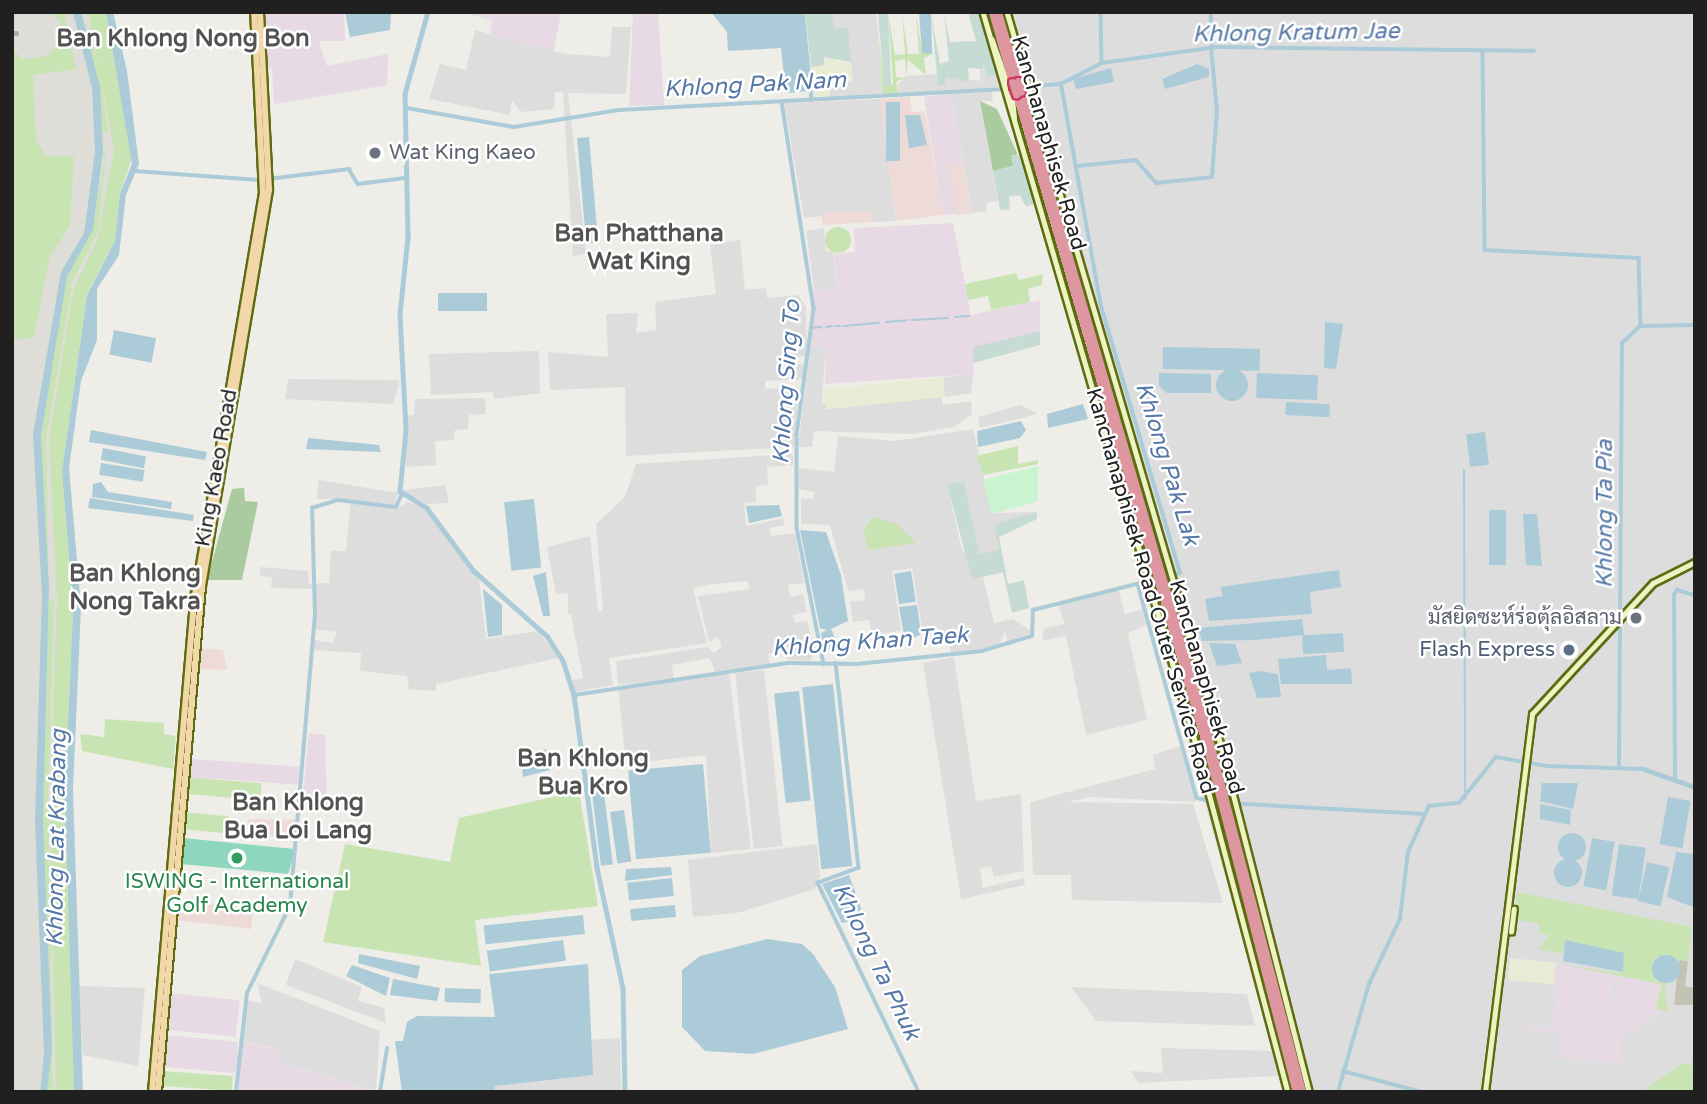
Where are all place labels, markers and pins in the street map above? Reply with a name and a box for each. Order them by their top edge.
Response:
place label: Wat King Kaeo [389,140,536,166]
marker: Wat King Kaeo [367,145,383,161]
place label: มัสยิดซะห์ร่อตุ้ลอิสลาม [1428,605,1622,631]
marker: มัสยิดซะห์ร่อตุ้ลอิสลาม [1628,610,1644,626]
place label: Flash Express [1419,637,1555,663]
marker: Flash Express [1561,642,1577,658]
marker: ISWING - International Golf Academy [229,850,245,866]
place label: ISWING - International Golf Academy [125,869,349,919]

